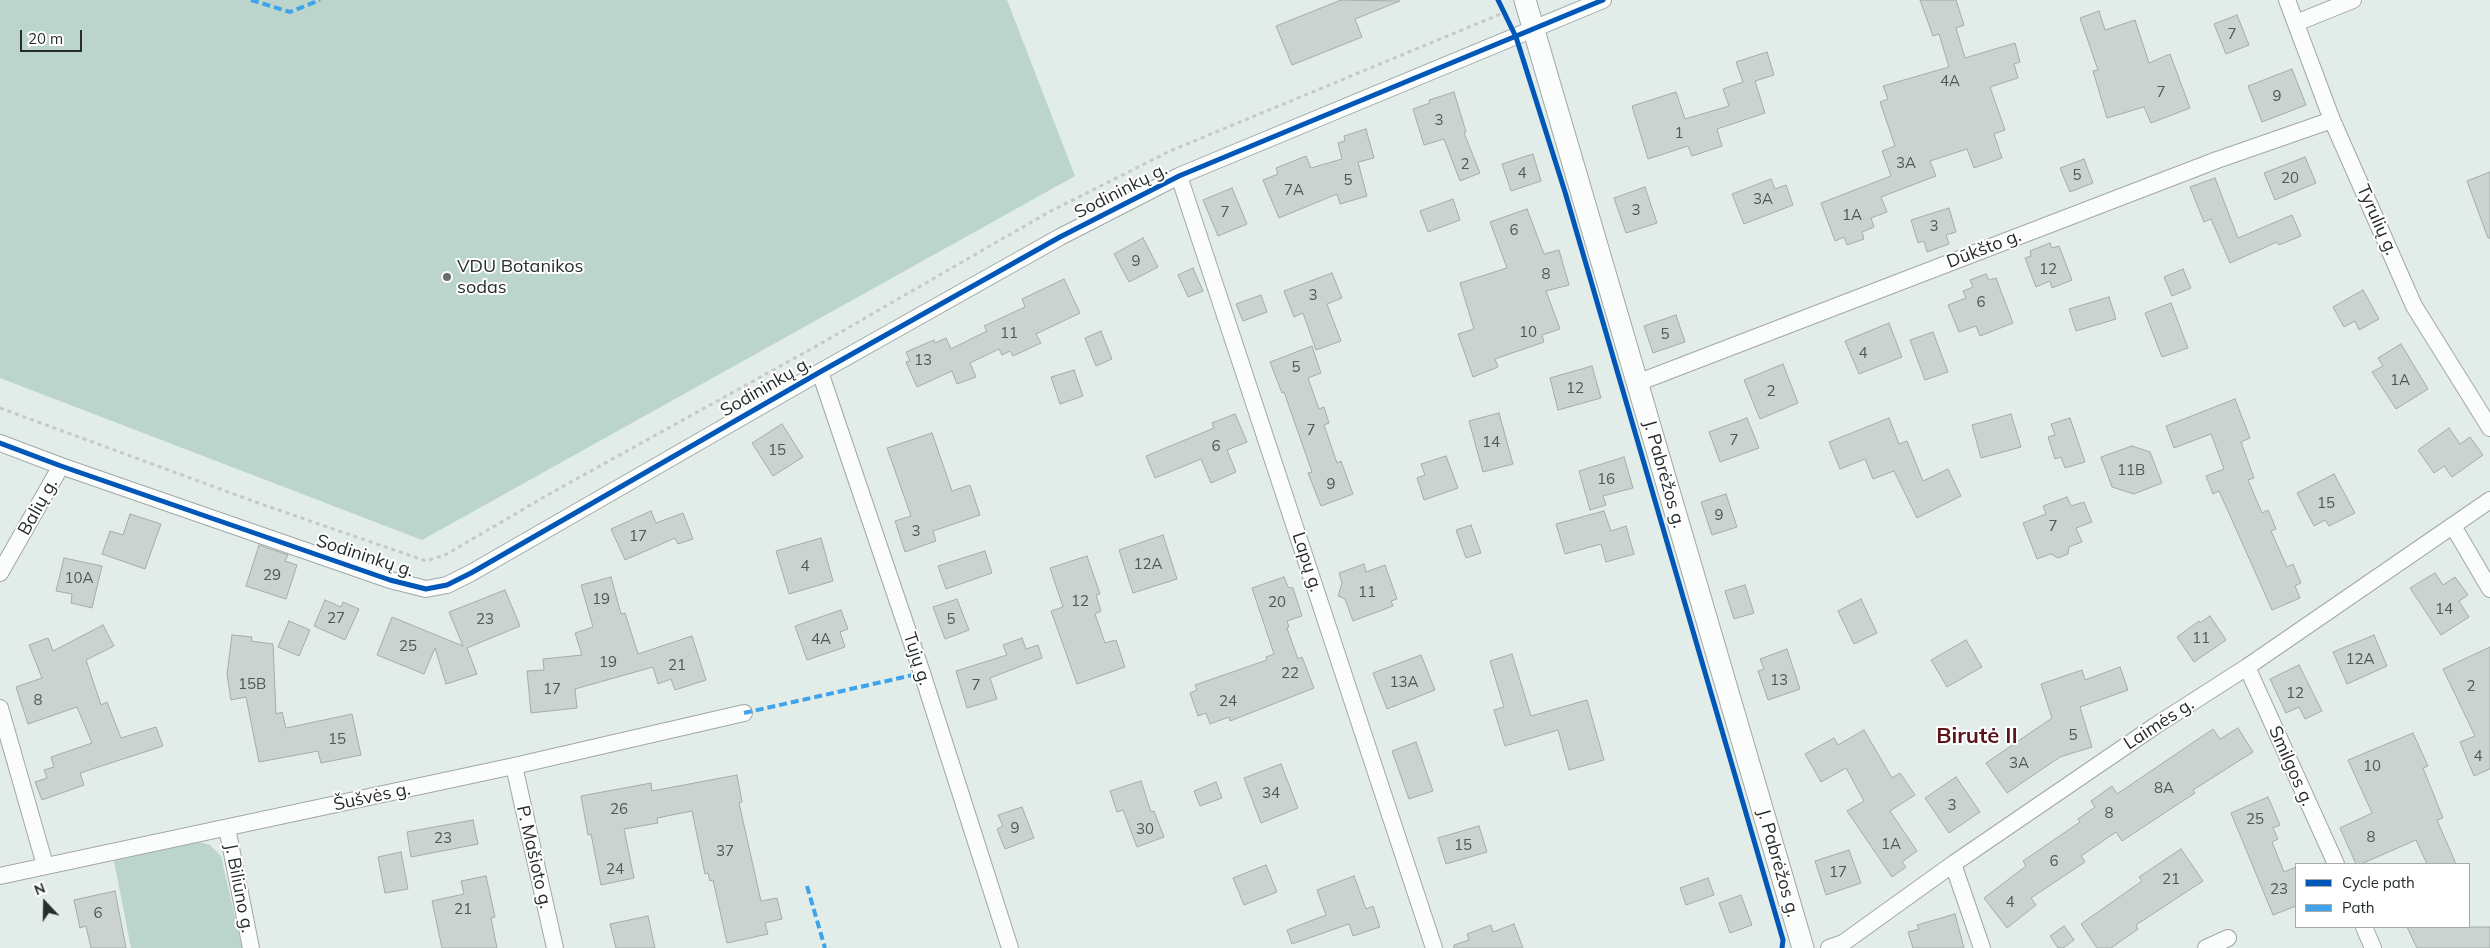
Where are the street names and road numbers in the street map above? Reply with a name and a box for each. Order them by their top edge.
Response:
street label: Sodininkų g. [1071,158,1171,224]
street label: Tyrulių g. [2352,181,2402,259]
street label: Dūkšto g. [1944,225,2024,273]
street label: Sodininkų g. [717,352,815,422]
street label: J. Pabrėžos g. [1638,417,1690,531]
street label: Balių g. [14,475,62,539]
street label: Lapų g. [1287,529,1327,595]
street label: Sodininkų g. [314,530,416,582]
street label: Tujų g. [898,630,936,688]
street label: Laimės g. [2120,693,2198,755]
street label: Smilgos g. [2264,723,2318,809]
street label: Šušvės g. [332,778,412,816]
street label: P. Mašioto g. [512,803,556,911]
street label: J. Pabrėžos g. [1752,806,1804,920]
street label: J. Biliūno g. [220,842,258,934]

